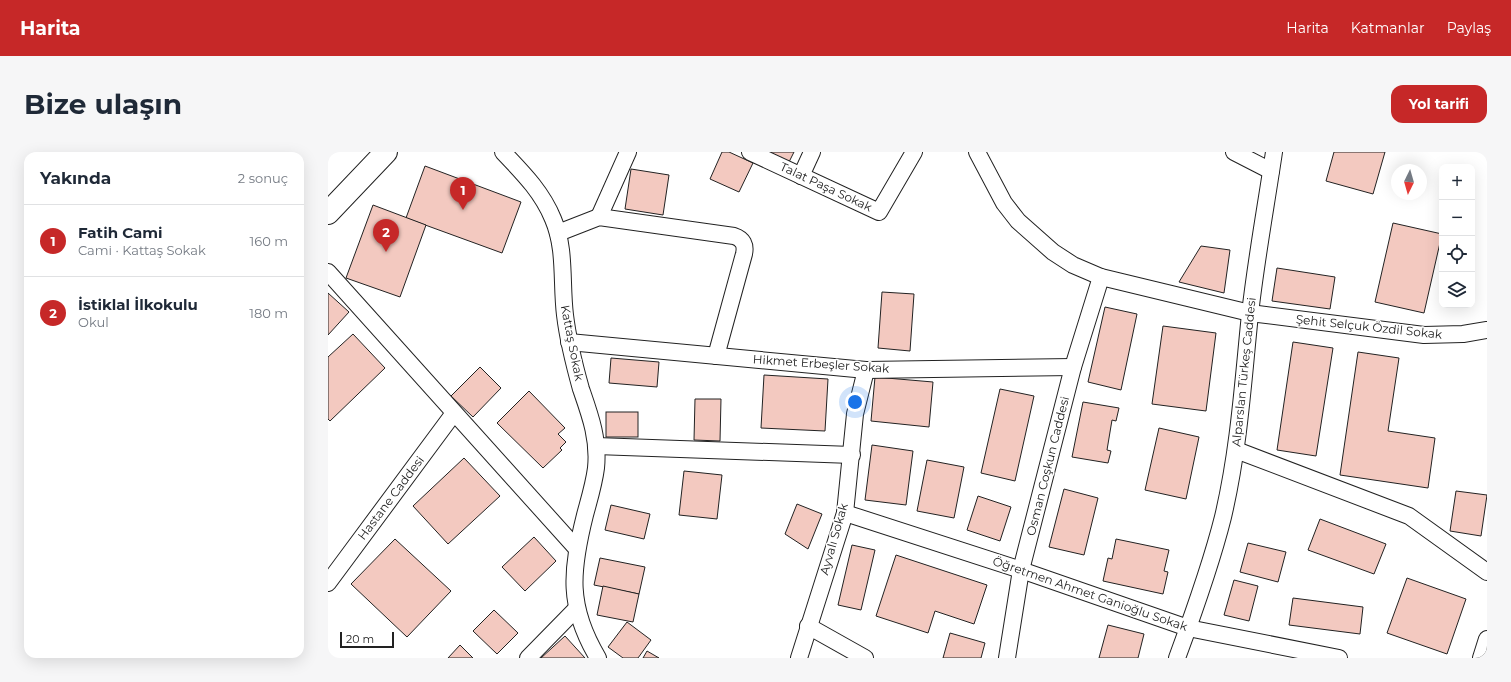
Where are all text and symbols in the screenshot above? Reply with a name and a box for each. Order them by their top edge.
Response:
text: Harita [20,17,81,40]
text: Harita [1286,19,1329,37]
text: Katmanlar [1351,19,1425,37]
text: Paylaş [1447,19,1491,37]
button: Yol tarifi [1391,85,1487,123]
text: Bize ulaşın [24,87,182,121]
street label: Talat Paşa Sokak [778,159,875,215]
north arrow [1391,164,1427,200]
map controls [1439,164,1475,308]
button: + [1439,164,1475,200]
text: Yakında [40,168,111,188]
text: 2 sonuç [238,170,288,186]
pin: 1 [450,177,476,210]
button: − [1439,200,1475,236]
pin: 2 [373,219,399,252]
text: Fatih Cami [78,223,163,242]
text: 1 [50,233,56,249]
text: 160 m [250,233,288,249]
button: locate [1439,236,1475,272]
text: Cami · Kattaş Sokak [78,242,206,258]
button: layers [1439,272,1475,308]
text: İstiklal İlkokulu [78,295,198,314]
street label: Alparslan Türkeş Caddesi [1228,297,1259,447]
street label: Kattaş Sokak [558,304,587,383]
text: 2 [49,305,57,321]
text: 180 m [249,305,288,321]
street label: Şehit Selçuk Özdil Sokak [1295,311,1444,342]
text: Okul [78,314,109,330]
street label: Hikmet Erbeşler Sokak [752,351,891,376]
your location [845,392,865,412]
street label: Osman Coşkun Caddesi [1023,395,1072,537]
street label: Hastane Caddesi [354,453,427,543]
street label: Ayvalı Sokak [816,500,851,576]
street label: Öğretmen Ahmet Ganioğlu Sokak [991,553,1190,634]
scale bar [340,630,394,649]
text: 20 m [346,632,374,646]

